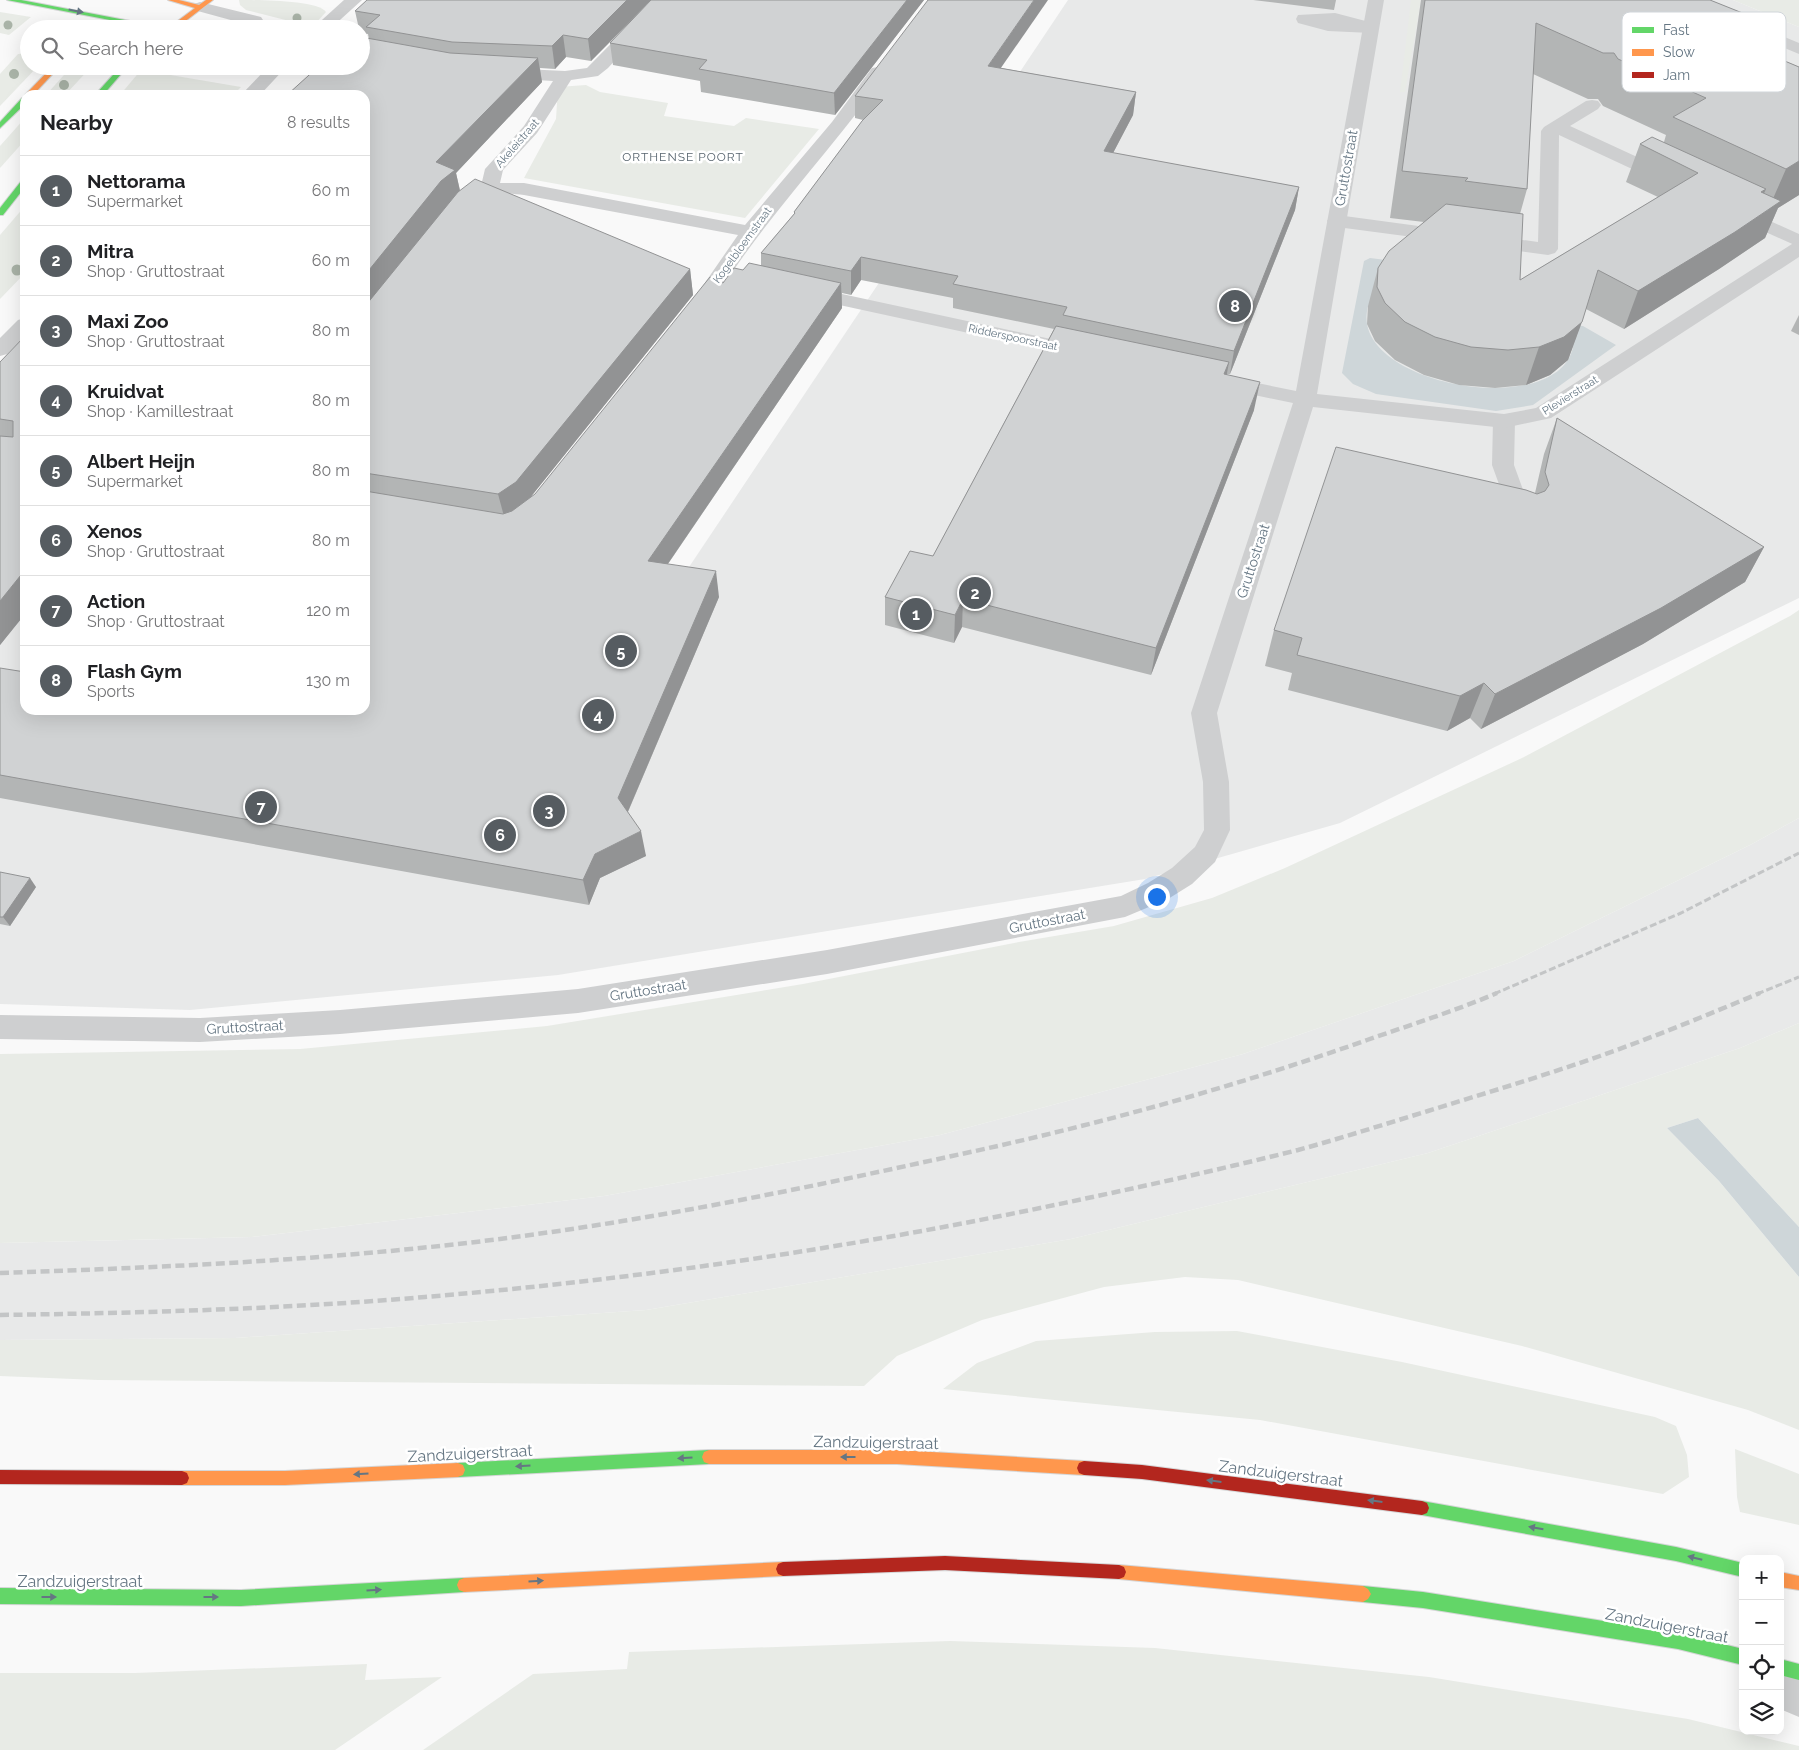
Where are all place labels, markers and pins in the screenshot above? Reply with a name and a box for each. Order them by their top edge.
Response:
pin: 8 [1219,287,1251,325]
pin: 2 [959,574,991,612]
pin: 1 [900,595,932,633]
pin: 5 [605,632,637,670]
pin: 4 [582,696,614,734]
pin: 7 [245,788,277,826]
pin: 3 [533,792,565,830]
pin: 6 [484,816,516,854]

